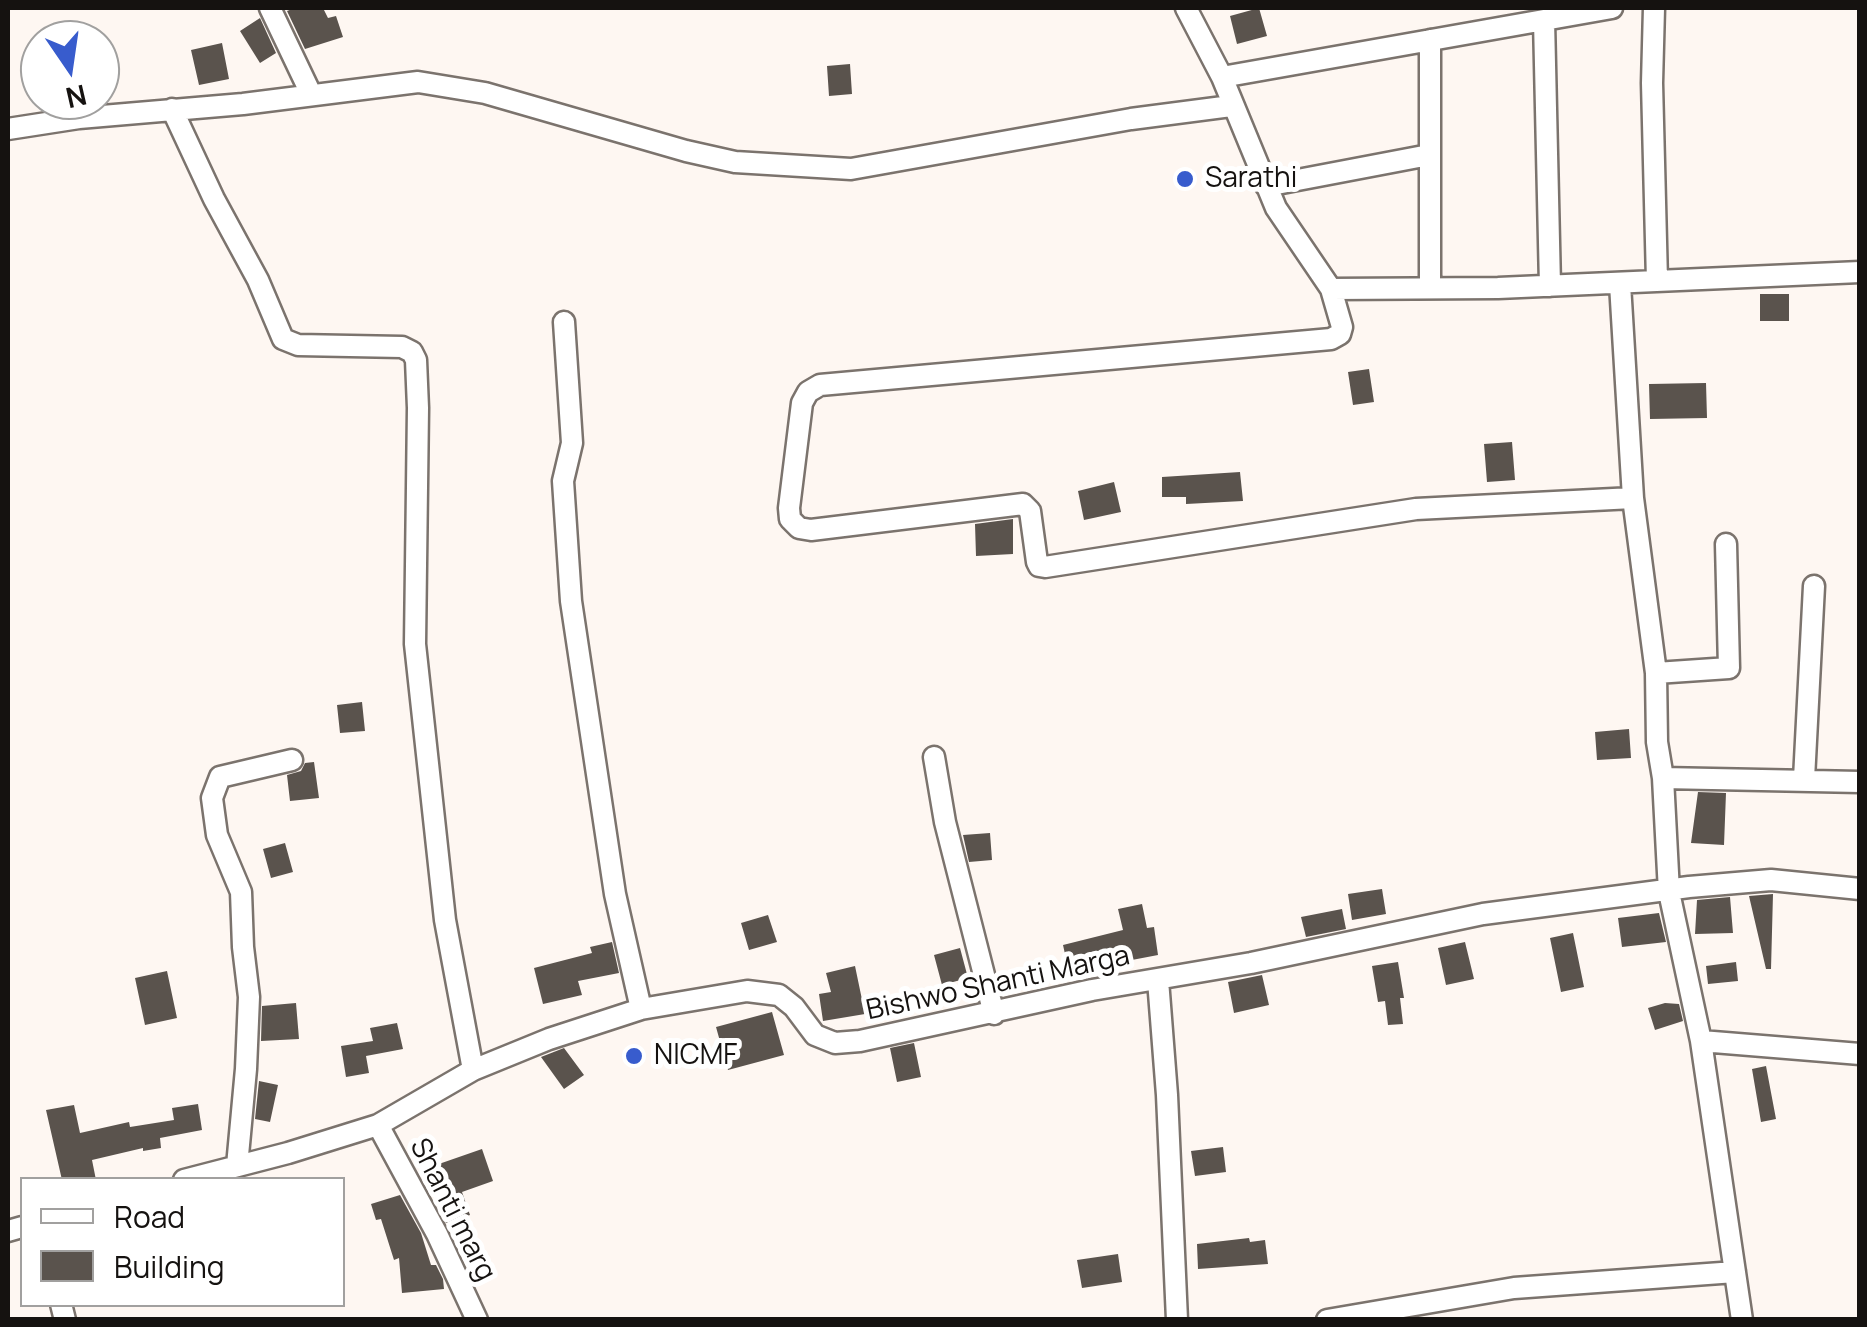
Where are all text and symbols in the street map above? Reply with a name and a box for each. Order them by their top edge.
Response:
north arrow [20,20,120,120]
text: N [62,77,90,118]
place label: Sarathi [1205,162,1297,196]
marker: Sarathi [1174,168,1196,190]
street label: Bishwo Shanti Marga [863,940,1133,1028]
place label: NICMF [654,1039,737,1073]
marker: NICMF [623,1045,645,1067]
street label: Shanti marg [402,1133,502,1287]
legend [20,1177,345,1307]
text: Road [114,1196,185,1237]
text: Building [114,1246,225,1287]

